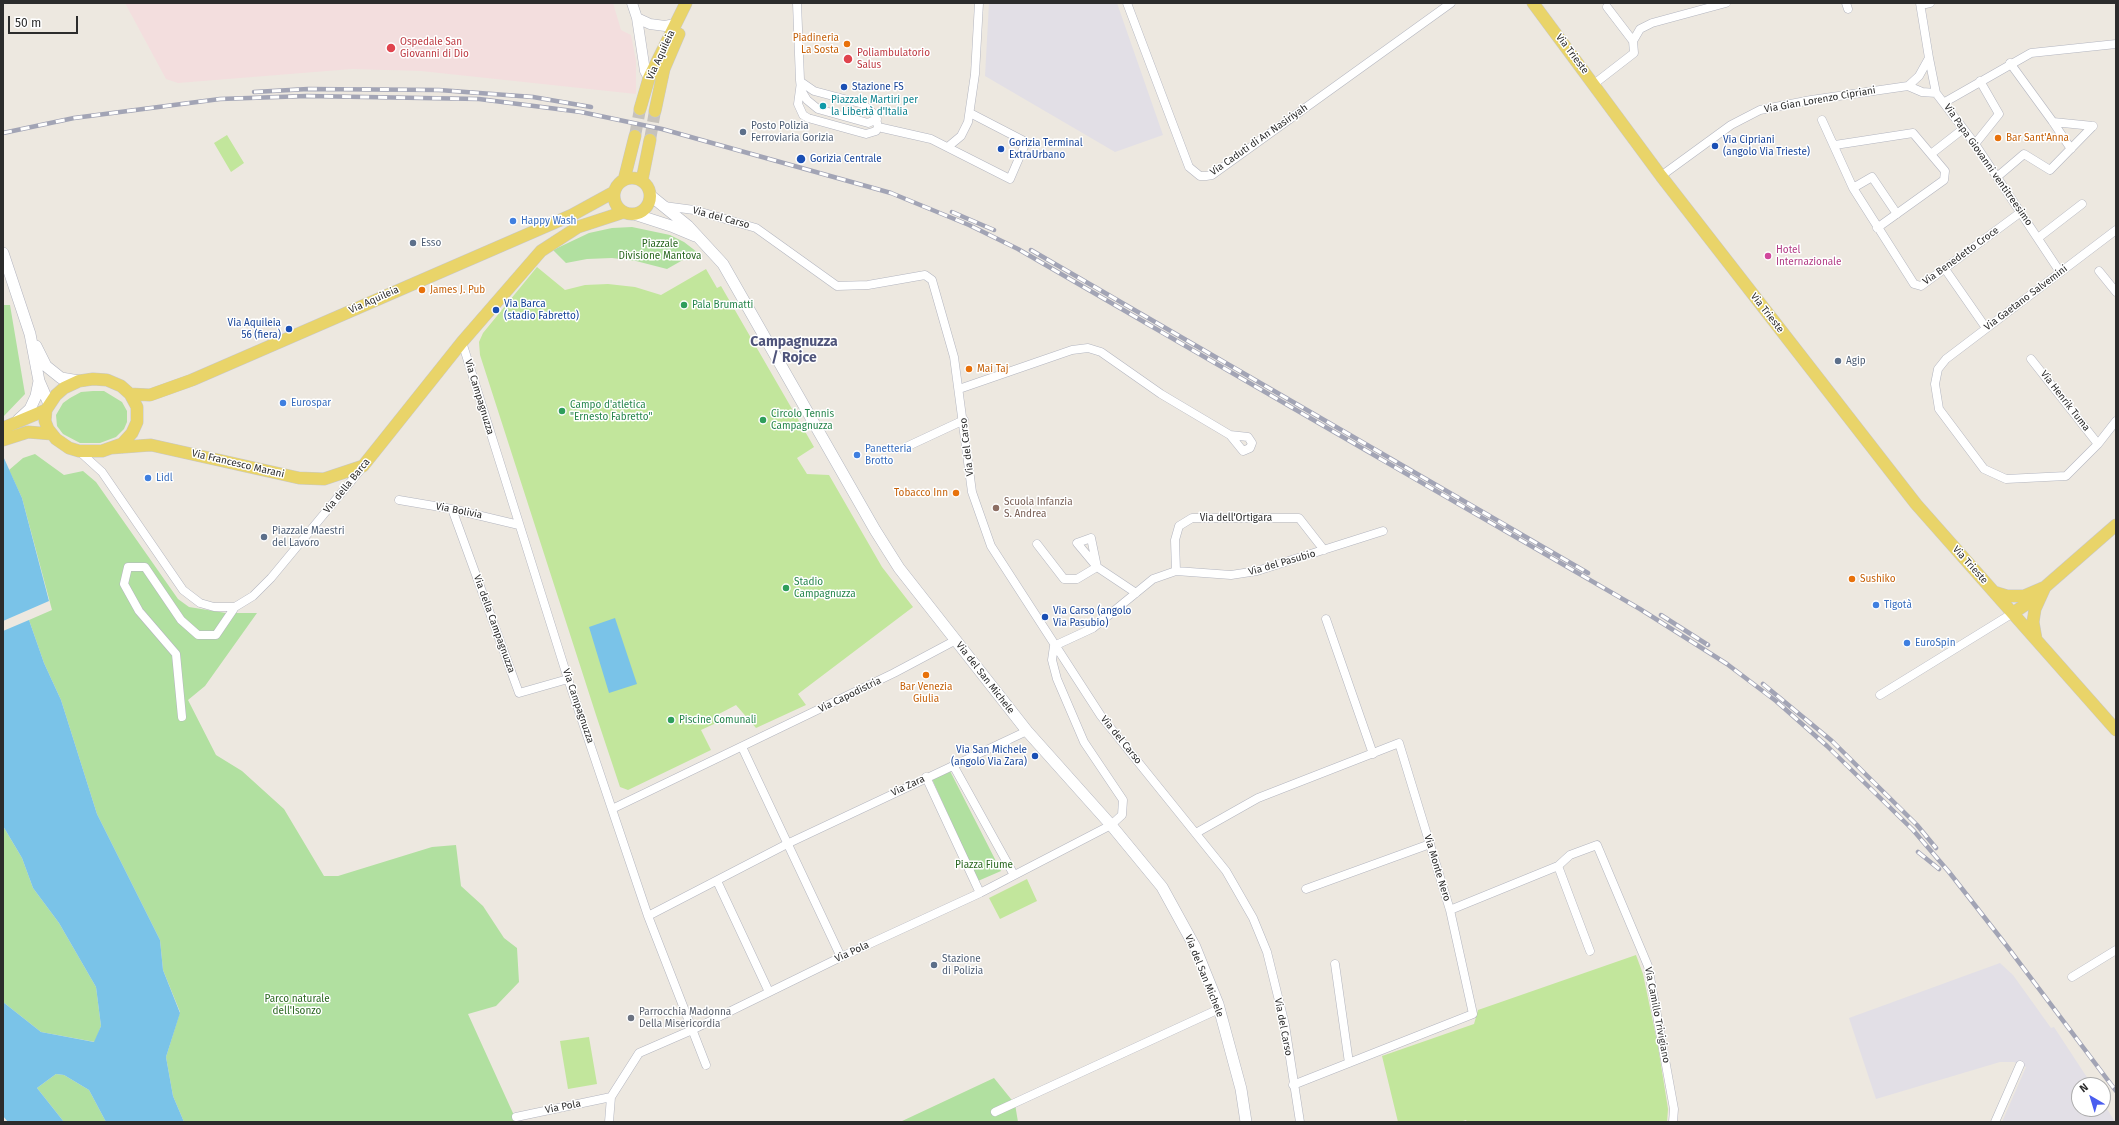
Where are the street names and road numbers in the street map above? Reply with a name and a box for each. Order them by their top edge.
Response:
street label: Via Aquileia [644,28,678,82]
street label: Via Trieste [1553,32,1591,76]
street label: Via Gian Lorenzo Cipriani [1763,84,1877,116]
street label: Via Caduti di An Nasiriyah [1208,102,1310,178]
street label: Via Papa Giovanni ventitreesimo [1941,102,2035,228]
street label: Via del Carso [691,205,751,231]
street label: Via Benedetto Croce [1921,224,2001,288]
street label: Via Gaetano Salvemini [1982,263,2070,333]
street label: Via Aquileia [347,284,401,316]
street label: Via Trieste [1748,291,1786,335]
street label: Via Campagnuzza [462,358,496,436]
street label: Via Henrik Tuma [2038,368,2092,434]
street label: Via del Carso [957,417,977,477]
street label: Via Francesco Marani [191,448,285,480]
street label: Via della Barca [321,456,373,516]
street label: Via Bolivia [435,501,483,521]
street label: Via dell'Ortigara [1200,512,1272,524]
street label: Via Trieste [1950,544,1990,586]
street label: Via del Pasubio [1247,548,1317,578]
street label: Via della Campagnuzza [471,573,517,675]
street label: Via del San Michele [953,640,1017,716]
street label: Via Campagnuzza [560,667,596,745]
street label: Via Capodistria [817,675,883,715]
street label: Via del Carso [1098,713,1144,767]
street label: Via Zara [889,773,927,799]
street label: Via Monte Nero [1421,833,1453,903]
street label: Via del San Michele [1182,933,1226,1019]
street label: Via Pola [833,939,871,965]
street label: Via Camillo Trivigiano [1642,966,1672,1064]
street label: Via del Carso [1272,997,1294,1057]
street label: Via Pola [544,1098,582,1116]

